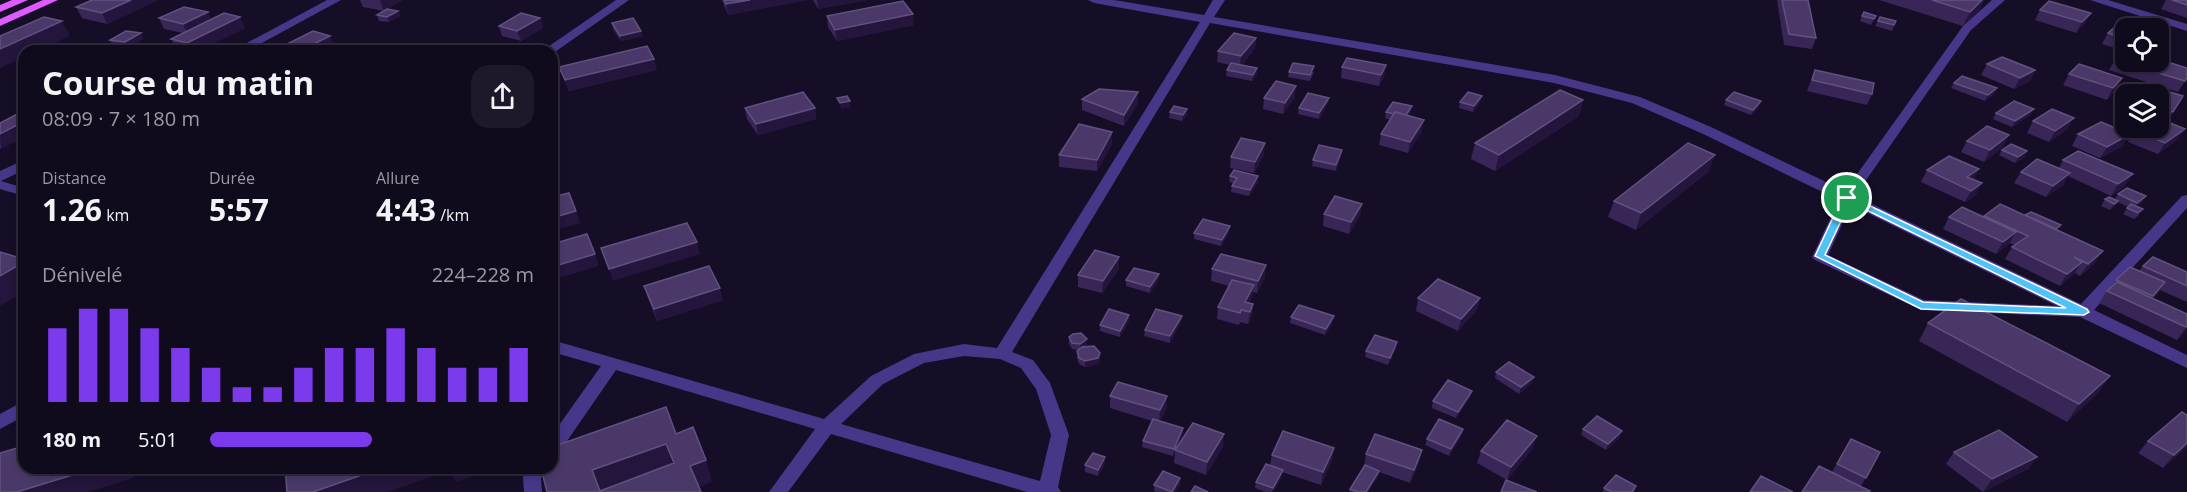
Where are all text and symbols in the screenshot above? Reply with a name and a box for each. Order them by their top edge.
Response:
map controls [2115,18,2169,138]
button: locate [2115,18,2169,72]
text: Course du matin [42,60,314,105]
button: share [471,65,534,128]
button: layers [2115,84,2169,138]
text: 08:09 · 7 × 180 m [42,105,200,132]
text: Distance [42,167,106,189]
text: Durée [209,167,255,189]
text: Allure [376,167,420,189]
pin [1821,172,1872,223]
icon: arrive [1830,181,1863,214]
text: 1.26 [42,189,102,230]
text: 5:57 [209,189,269,230]
text: 4:43 [376,189,436,230]
text: km [102,204,129,226]
text: /km [436,204,469,226]
text: Dénivelé [42,261,123,288]
text: 224–228 m [432,261,534,288]
text: 180 m [42,426,101,453]
text: 5:01 [138,426,178,453]

